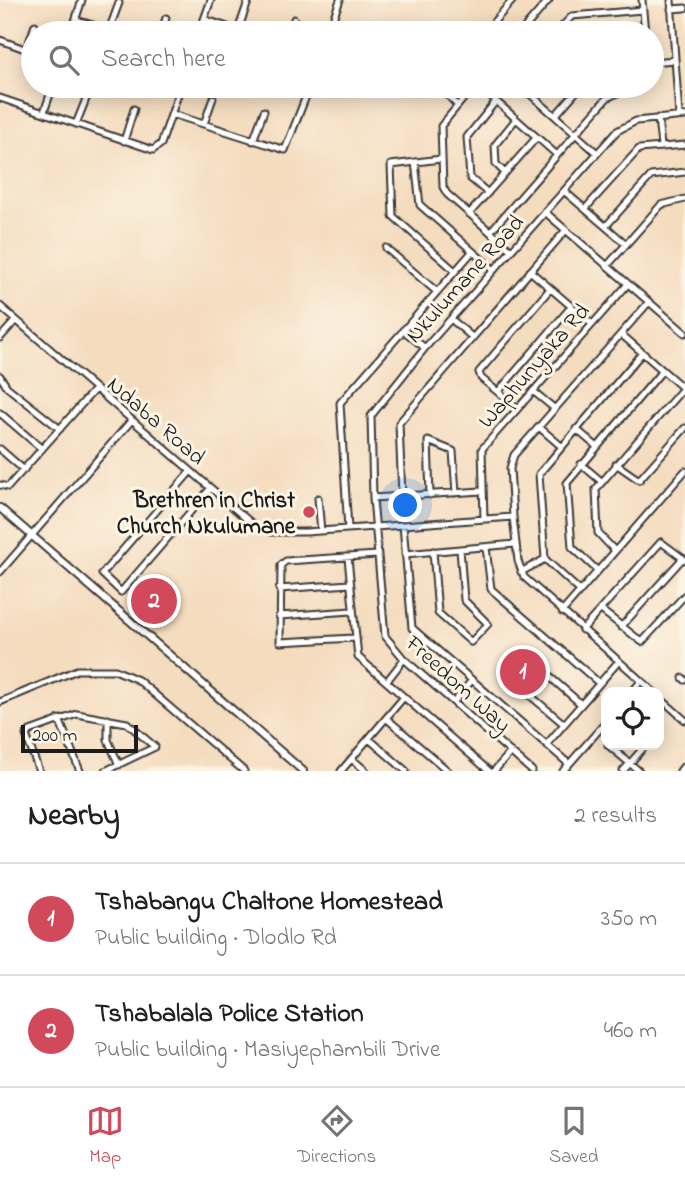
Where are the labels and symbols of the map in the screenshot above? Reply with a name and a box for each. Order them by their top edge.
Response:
street label: Nkulumane Road [399,208,533,351]
street label: Waphunyaka Rd [471,297,600,438]
street label: Ndaba Road [99,370,212,474]
place label: Brethren in Christ Church Nkulumane [117,485,296,544]
your location [388,488,422,522]
marker: Brethren in Christ Church Nkulumane [301,504,317,520]
pin: 2 [131,575,177,627]
street label: Freedom Way [395,628,518,743]
pin: 1 [500,646,546,698]
scale bar [21,722,138,754]

